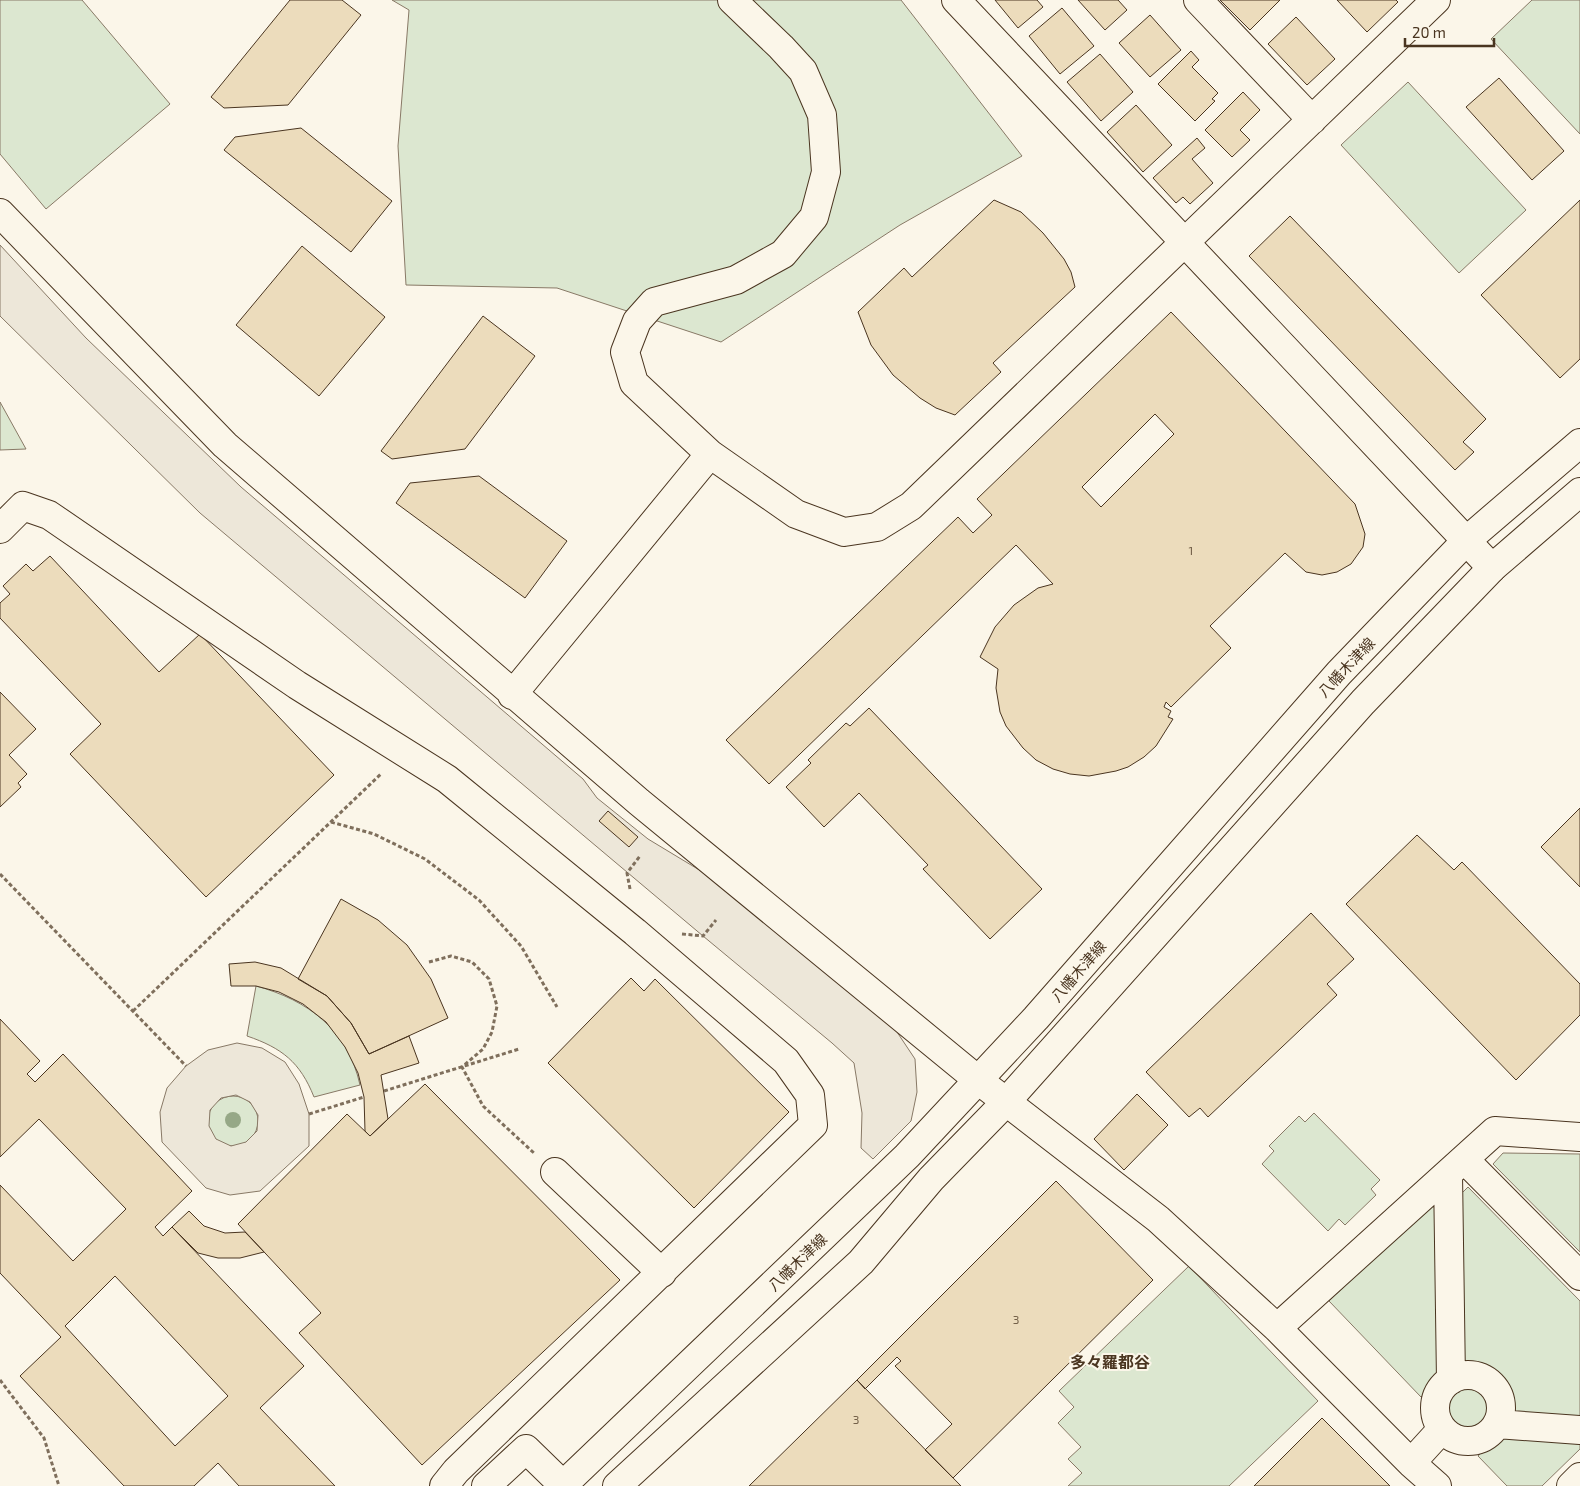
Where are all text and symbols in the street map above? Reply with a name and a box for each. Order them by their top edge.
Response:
scale bar [1405,15,1494,47]
text: 20 m [1412,23,1446,41]
house number: 1 [1189,543,1193,557]
street label: 八幡木津線 [1314,633,1378,701]
street label: 八幡木津線 [1047,937,1109,1005]
street label: 八幡木津線 [764,1229,830,1295]
house number: 3 [1013,1312,1019,1326]
district label: 多々羅都谷 [1070,1352,1150,1371]
house number: 3 [853,1412,859,1426]

